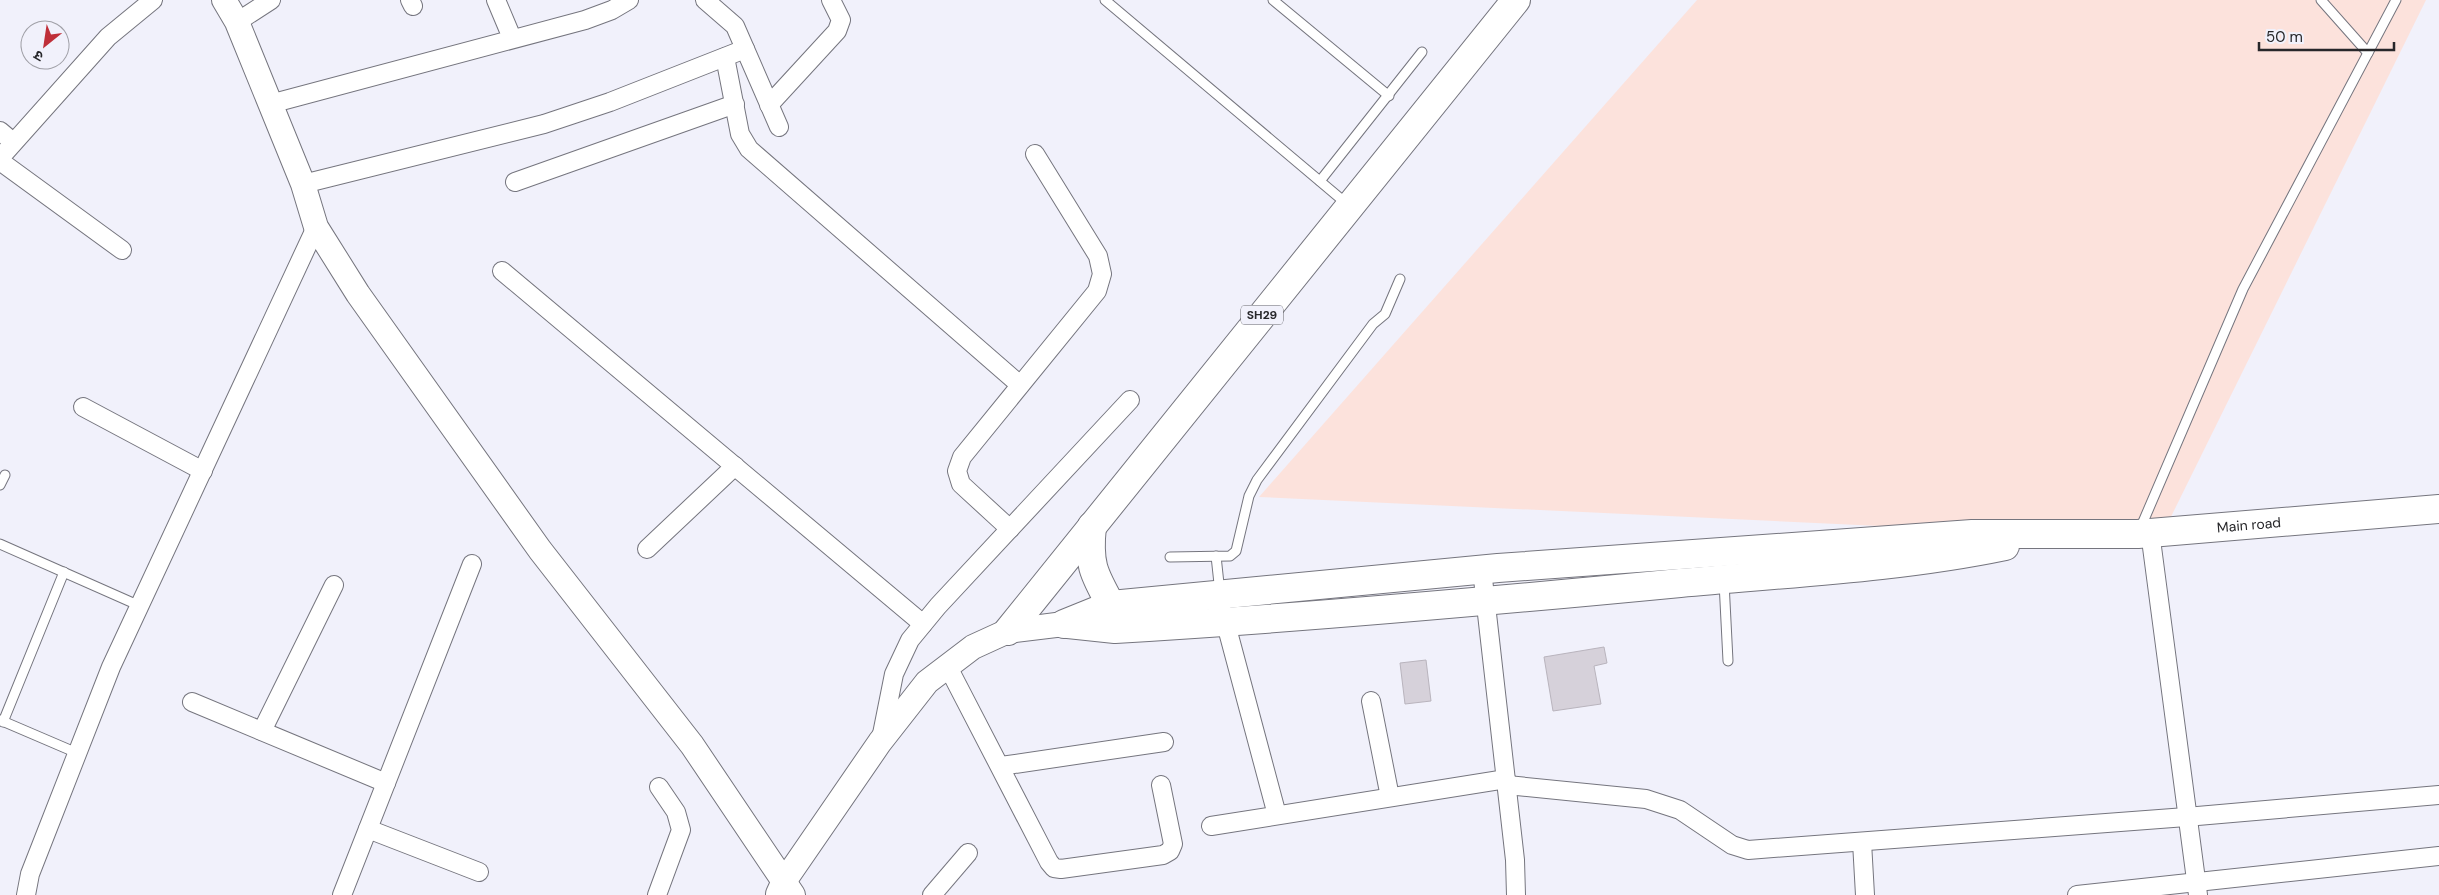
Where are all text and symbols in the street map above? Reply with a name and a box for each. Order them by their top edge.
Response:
north arrow [20,20,70,70]
scale bar [2259,20,2394,52]
text: 50 m [2266,27,2303,47]
text: उ [30,46,47,66]
road number: SH29 [1241,306,1283,324]
street label: Main road [2216,513,2282,536]

